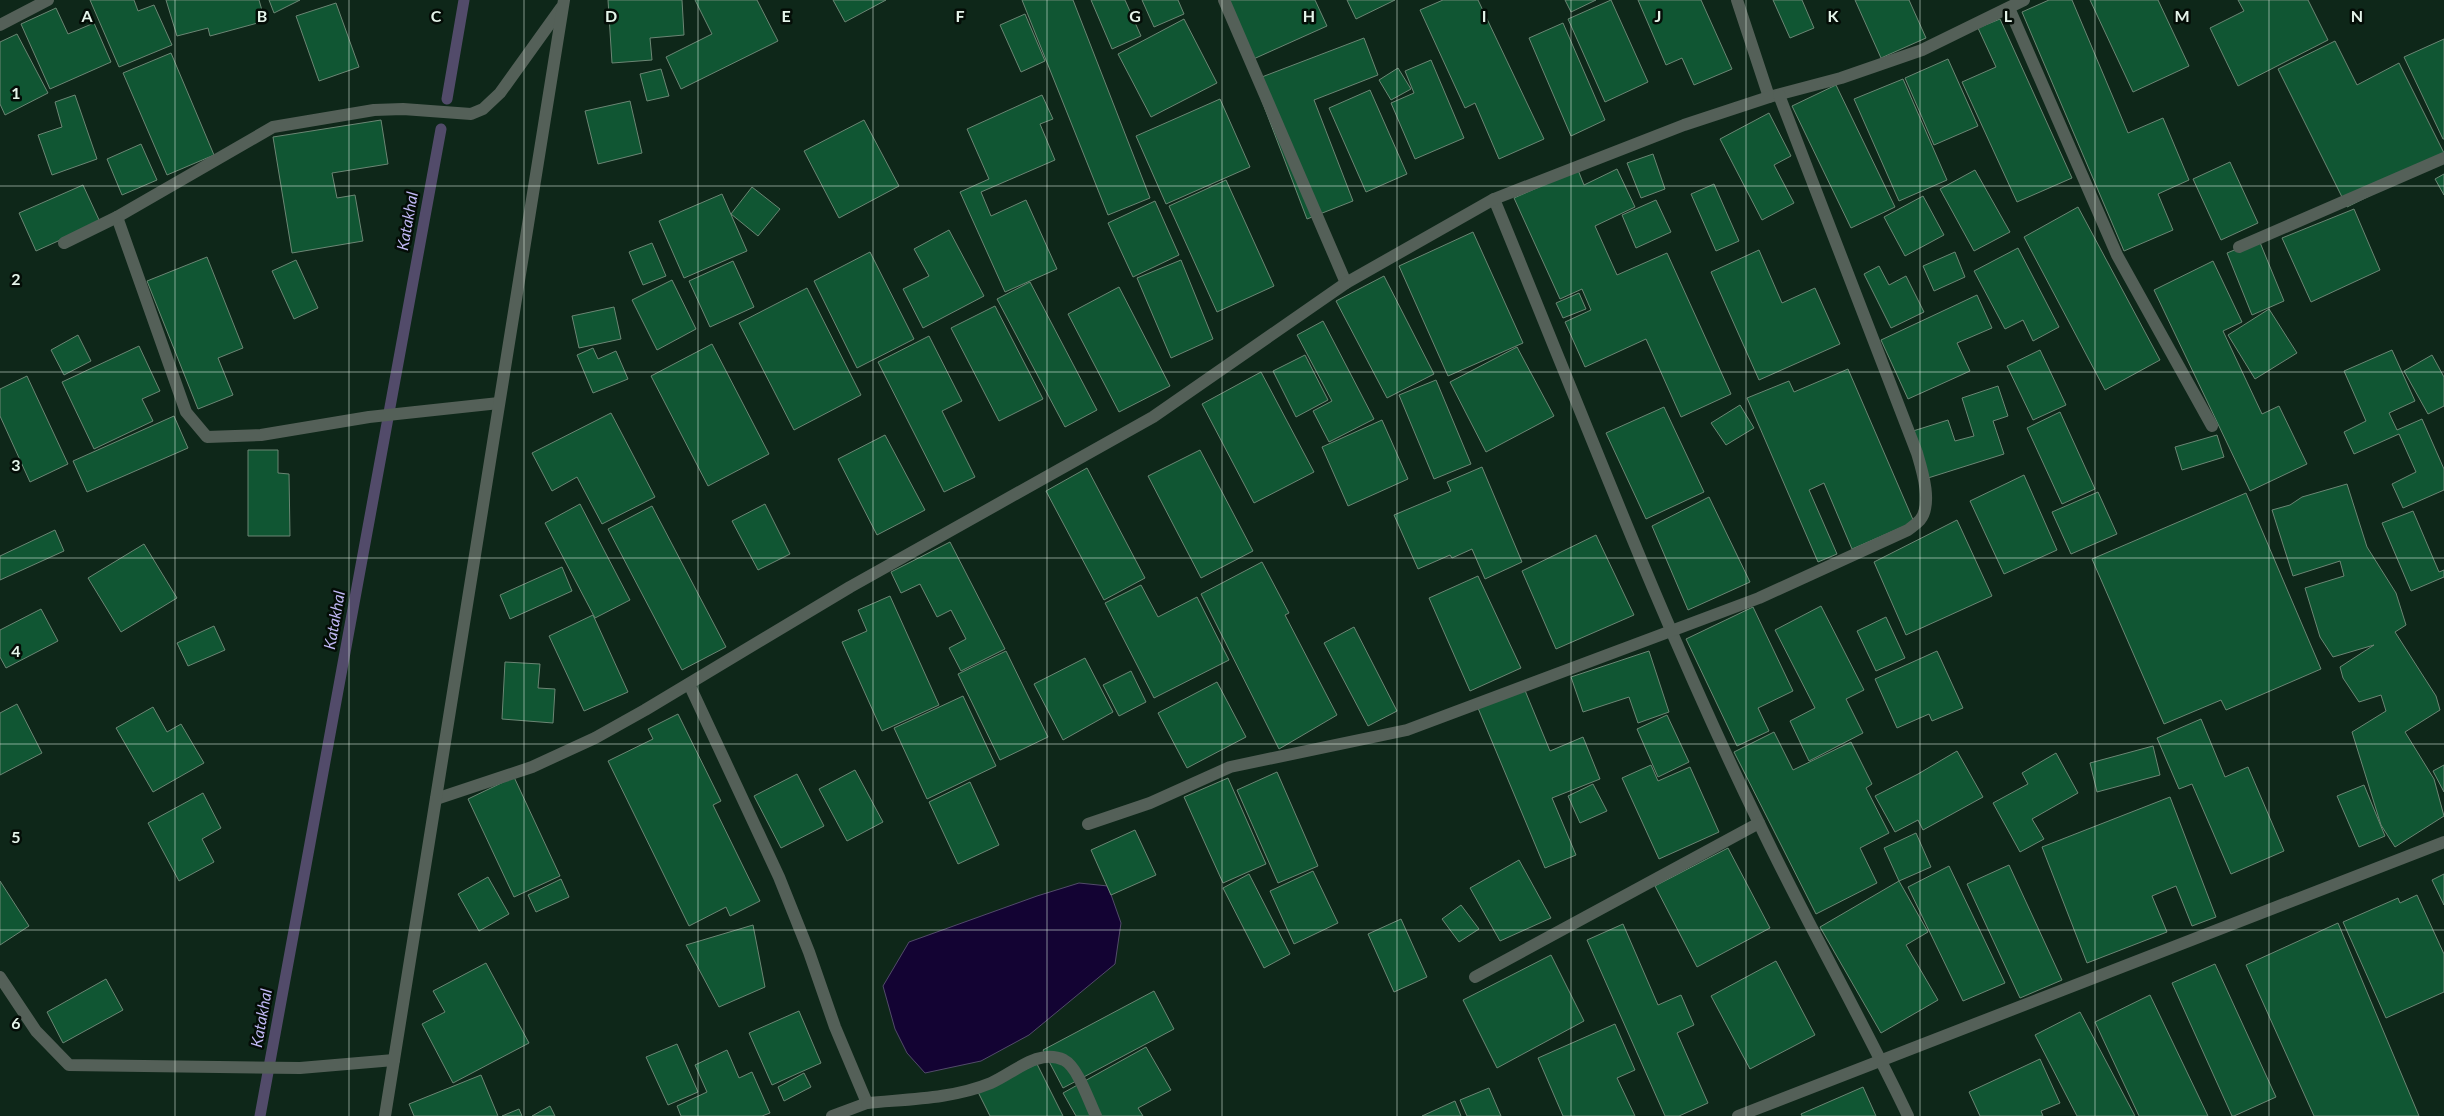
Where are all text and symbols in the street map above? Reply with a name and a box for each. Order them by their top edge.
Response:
text: A [80,6,93,25]
text: B [257,6,267,25]
text: C [431,6,442,25]
text: D [605,6,617,25]
text: E [781,6,791,25]
text: F [955,6,965,25]
text: G [1129,6,1141,25]
text: H [1303,6,1315,25]
text: I [1482,6,1486,25]
text: J [1655,6,1661,25]
text: K [1828,6,1840,25]
text: L [2004,6,2013,25]
text: M [2174,6,2190,25]
text: N [2351,6,2363,25]
text: 1 [11,83,21,102]
water label: Katakhal [392,190,421,252]
text: 2 [11,269,21,288]
text: 3 [11,455,21,474]
water label: Katakhal [319,589,348,651]
text: 4 [11,641,21,660]
text: 5 [11,827,21,846]
water label: Katakhal [246,987,275,1049]
text: 6 [11,1013,21,1032]

